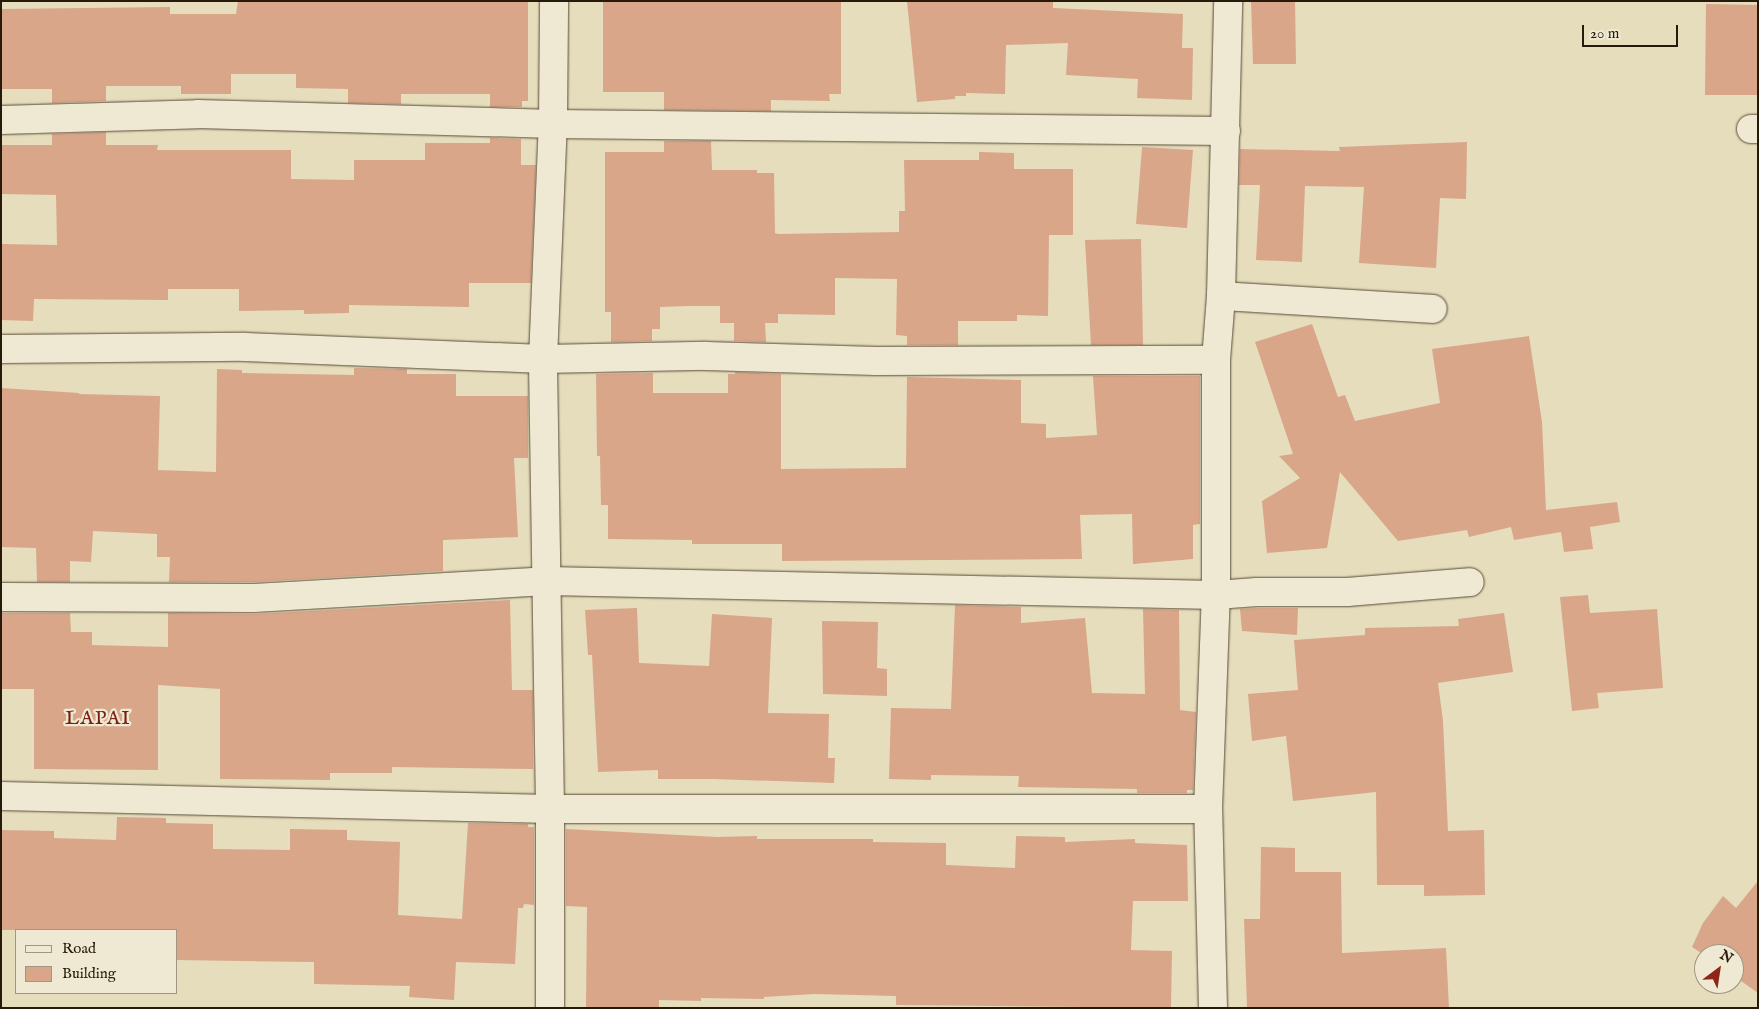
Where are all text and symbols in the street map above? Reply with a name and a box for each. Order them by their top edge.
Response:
scale bar [1584,15,1680,47]
text: 20 m [1590,24,1619,43]
district label: LAPAI [64,706,132,730]
legend [15,929,178,994]
text: Road [62,939,96,958]
north arrow [1694,944,1744,994]
text: N [1716,946,1736,968]
text: Building [62,964,116,983]

